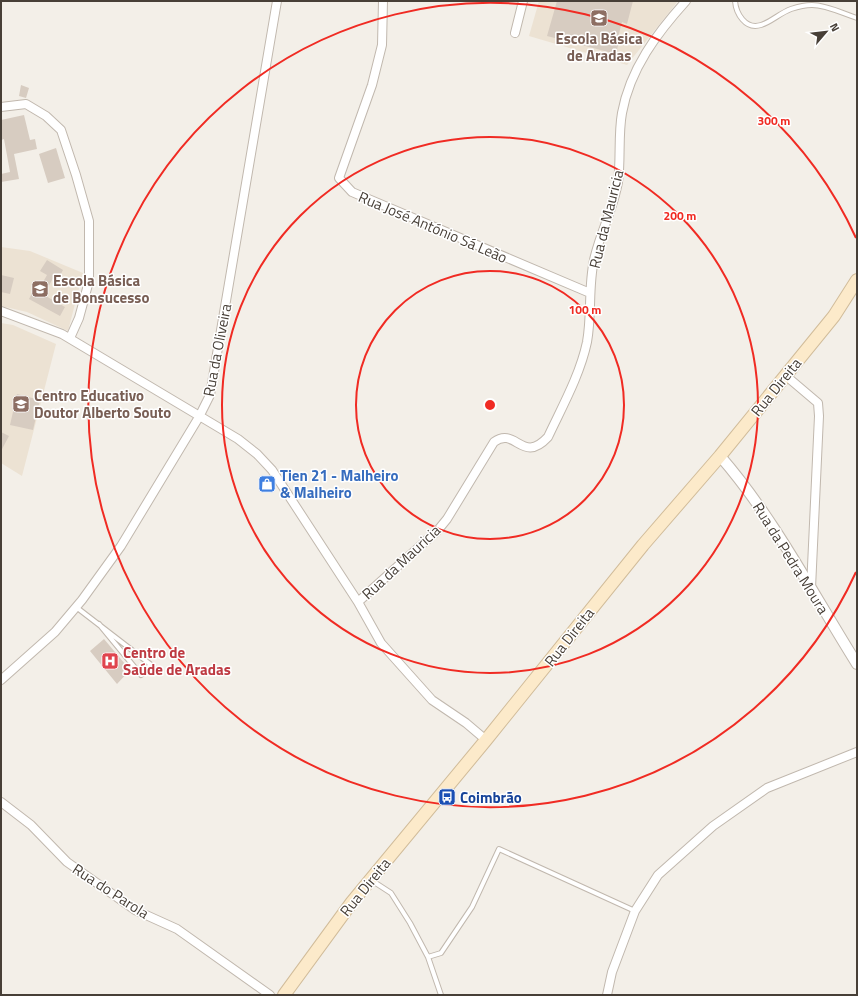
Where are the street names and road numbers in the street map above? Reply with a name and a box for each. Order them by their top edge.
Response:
street label: Rua da Mauricia [583,167,629,271]
street label: Rua José António Sá Leão [355,185,511,269]
street label: Rua da Oliveira [197,301,237,398]
street label: Rua Direita [745,352,807,421]
street label: Rua da Pedra Moura [747,498,835,619]
street label: Rua da Mauricia [356,519,446,605]
street label: Rua Direita [539,602,600,672]
street label: Rua Direita [334,852,396,921]
street label: Rua do Parola [68,858,154,925]

